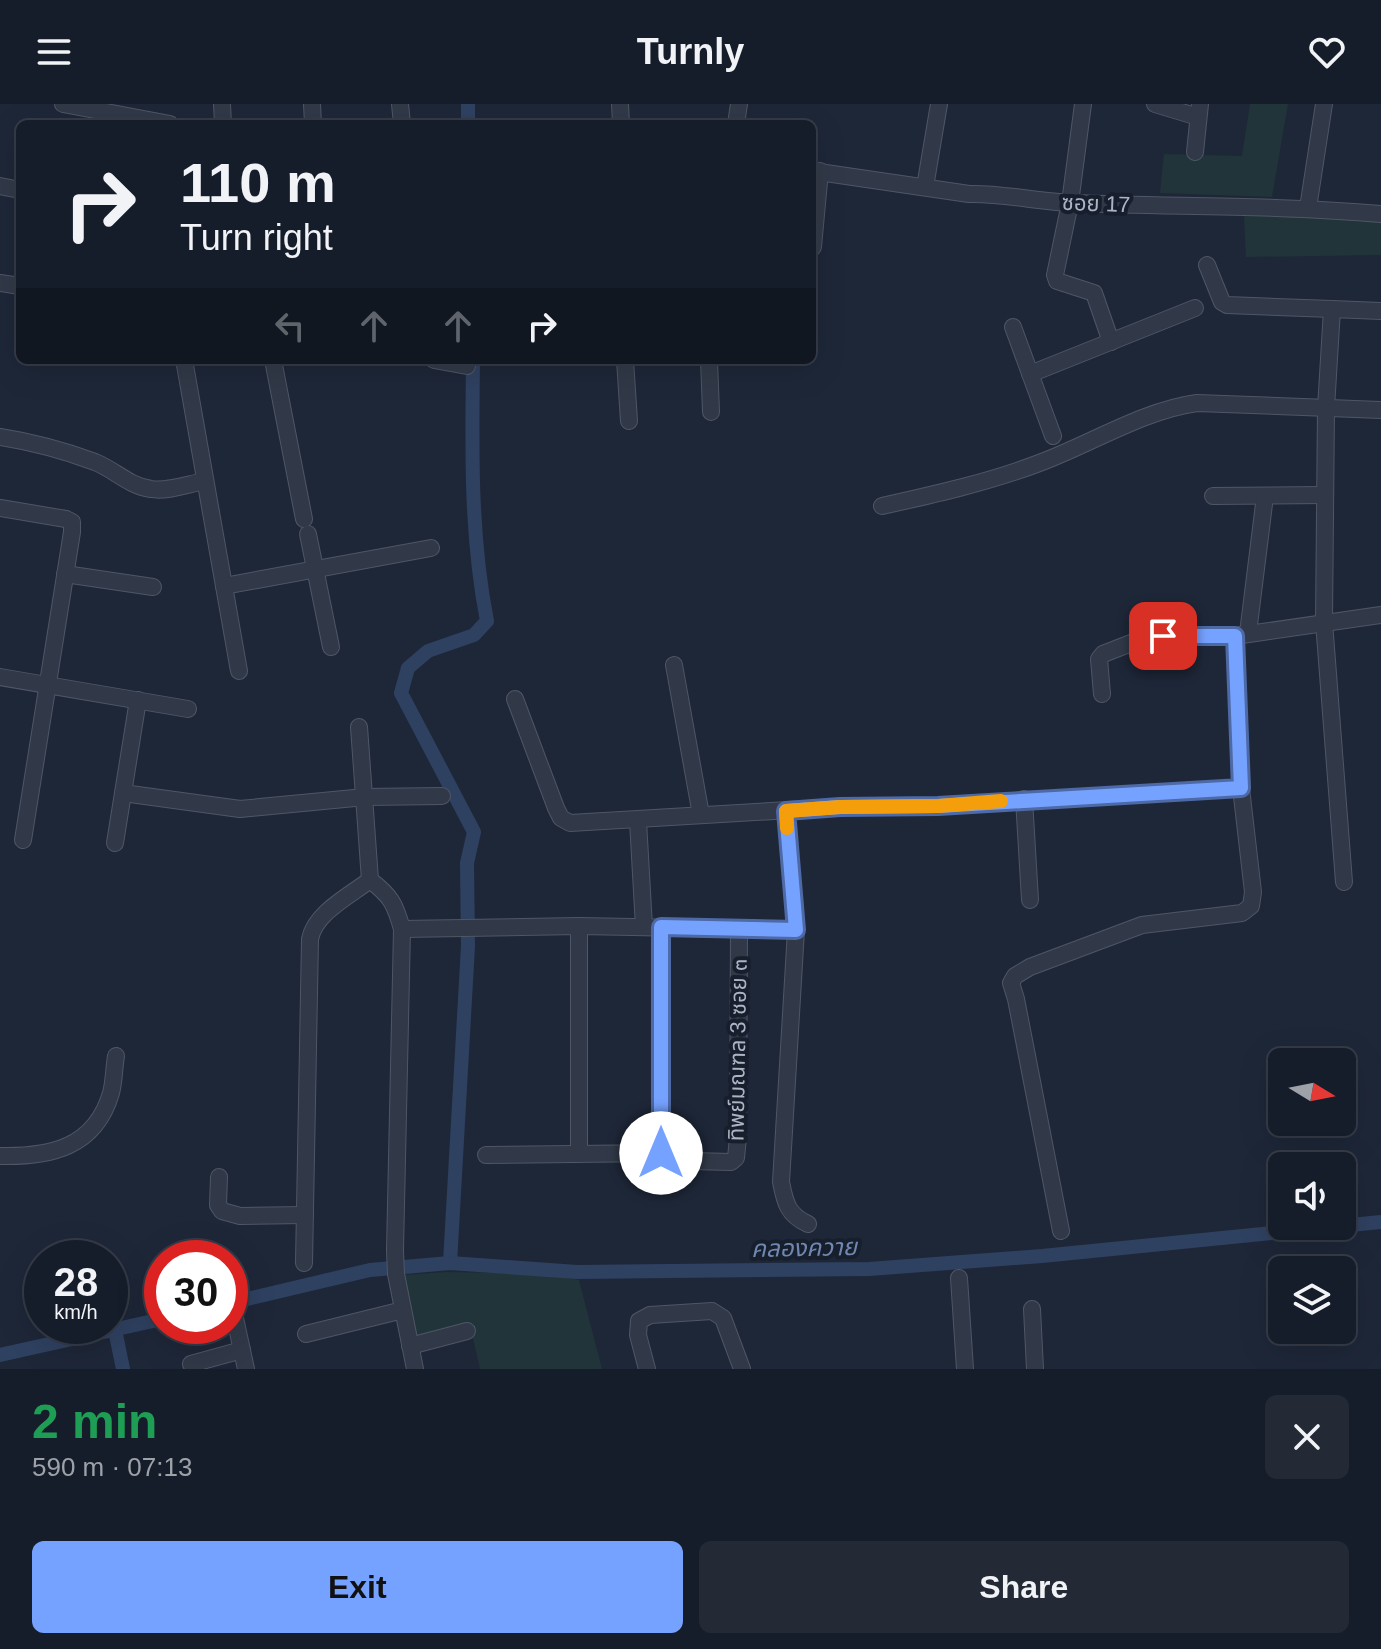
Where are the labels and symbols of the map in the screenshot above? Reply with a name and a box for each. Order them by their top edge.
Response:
street label: ซอย 17 [1061,190,1131,217]
pin [1129,602,1197,670]
street label: ทิพย์มณฑล 3 ซอย ๓ [723,959,752,1141]
north arrow [1268,1048,1356,1136]
position arrow [619,1111,703,1195]
water label: คลองควาย [751,1233,859,1262]
speed limit sign: 30 [144,1240,248,1344]

